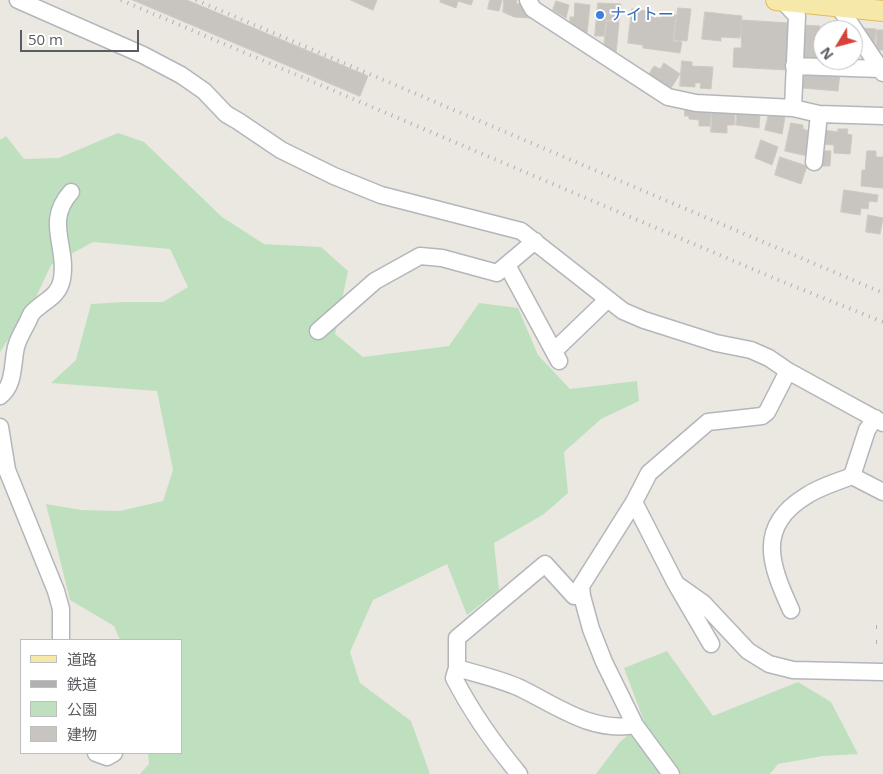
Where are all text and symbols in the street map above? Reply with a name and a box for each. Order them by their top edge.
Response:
place label: ナイトー [610,5,674,25]
marker: ナイトー [594,9,606,21]
scale bar [22,20,141,52]
north arrow [813,20,863,70]
text: 50 m [28,29,63,49]
text: N [815,43,837,64]
legend [20,639,182,754]
text: 道路 [67,649,97,669]
text: 鉄道 [67,674,97,694]
text: 公園 [67,699,97,719]
text: 建物 [67,724,97,744]

